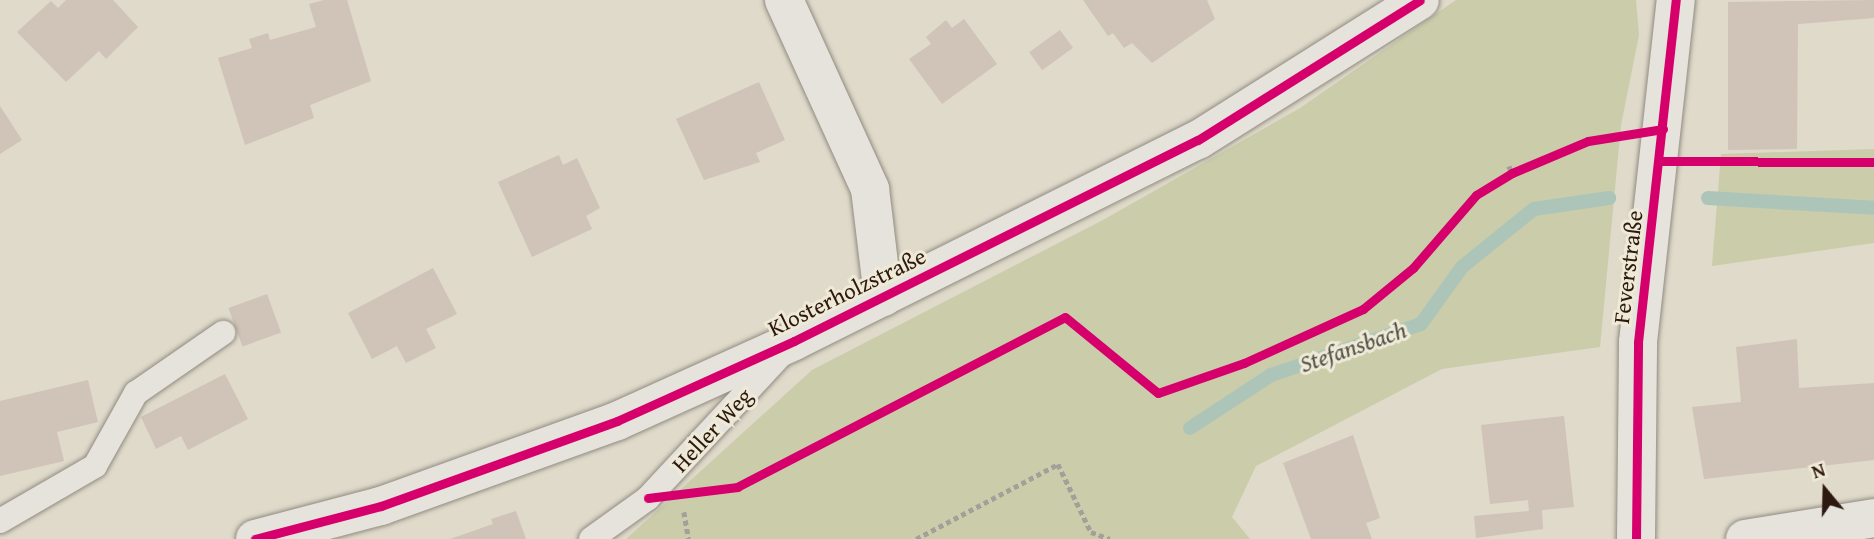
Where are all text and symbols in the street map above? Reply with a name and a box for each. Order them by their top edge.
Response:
street label: Feverstraße [1607,209,1649,325]
street label: Klosterholzstraße [764,242,930,342]
water label: Stefansbach [1296,315,1410,379]
street label: Heller Weg [666,382,758,478]
north arrow [1790,455,1860,525]
text: N [1808,455,1829,485]

